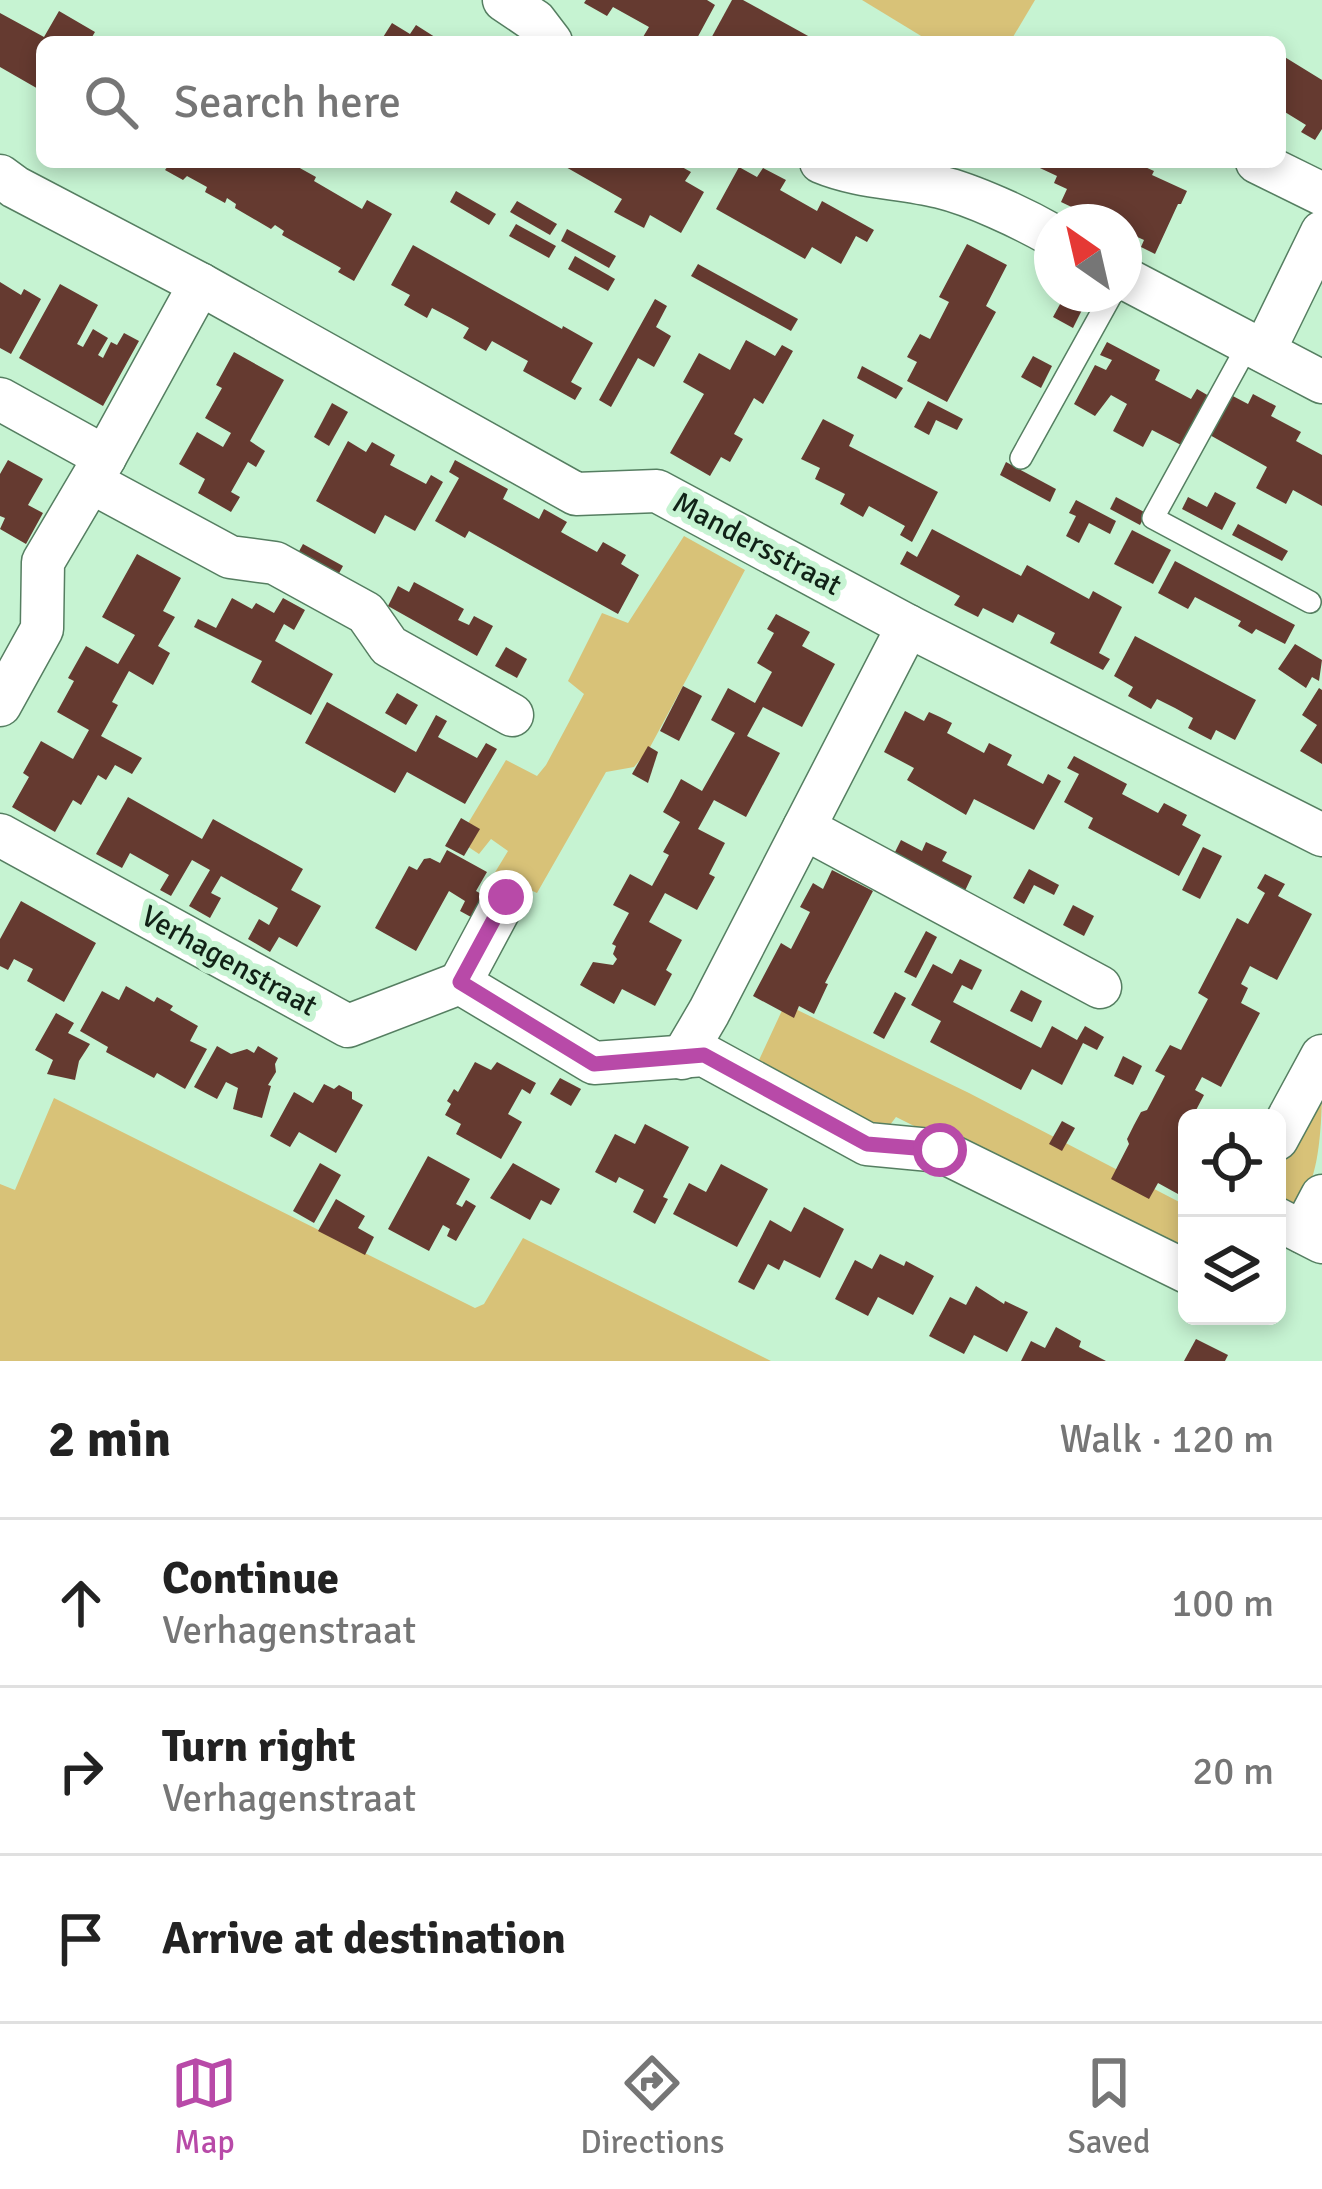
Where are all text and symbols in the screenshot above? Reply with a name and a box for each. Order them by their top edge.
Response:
search box [36,36,1286,168]
icon: search [78,69,144,135]
text: Search here [174,75,401,130]
north arrow [1034,204,1142,312]
street label: Mandersstraat [666,484,848,604]
route end [479,870,533,924]
street label: Verhagenstraat [135,897,323,1025]
map controls [1178,1109,1286,1325]
button: locate [1178,1109,1286,1217]
route start [913,1123,967,1177]
button: layers [1178,1217,1286,1325]
text: 2 min [48,1408,171,1471]
text: Walk · 120 m [1060,1415,1274,1463]
text: Continue [162,1551,339,1606]
icon: ahead [48,1570,114,1636]
text: 100 m [1171,1579,1274,1627]
text: Verhagenstraat [162,1606,416,1654]
text: Turn right [162,1719,356,1774]
icon: right [48,1738,114,1804]
text: 20 m [1192,1747,1274,1795]
text: Verhagenstraat [162,1774,416,1822]
icon: arrive [48,1906,114,1972]
text: Arrive at destination [162,1911,566,1966]
tab: Map [171,2050,237,2163]
tab: Directions [580,2050,725,2163]
tab: Saved [1067,2050,1151,2163]

